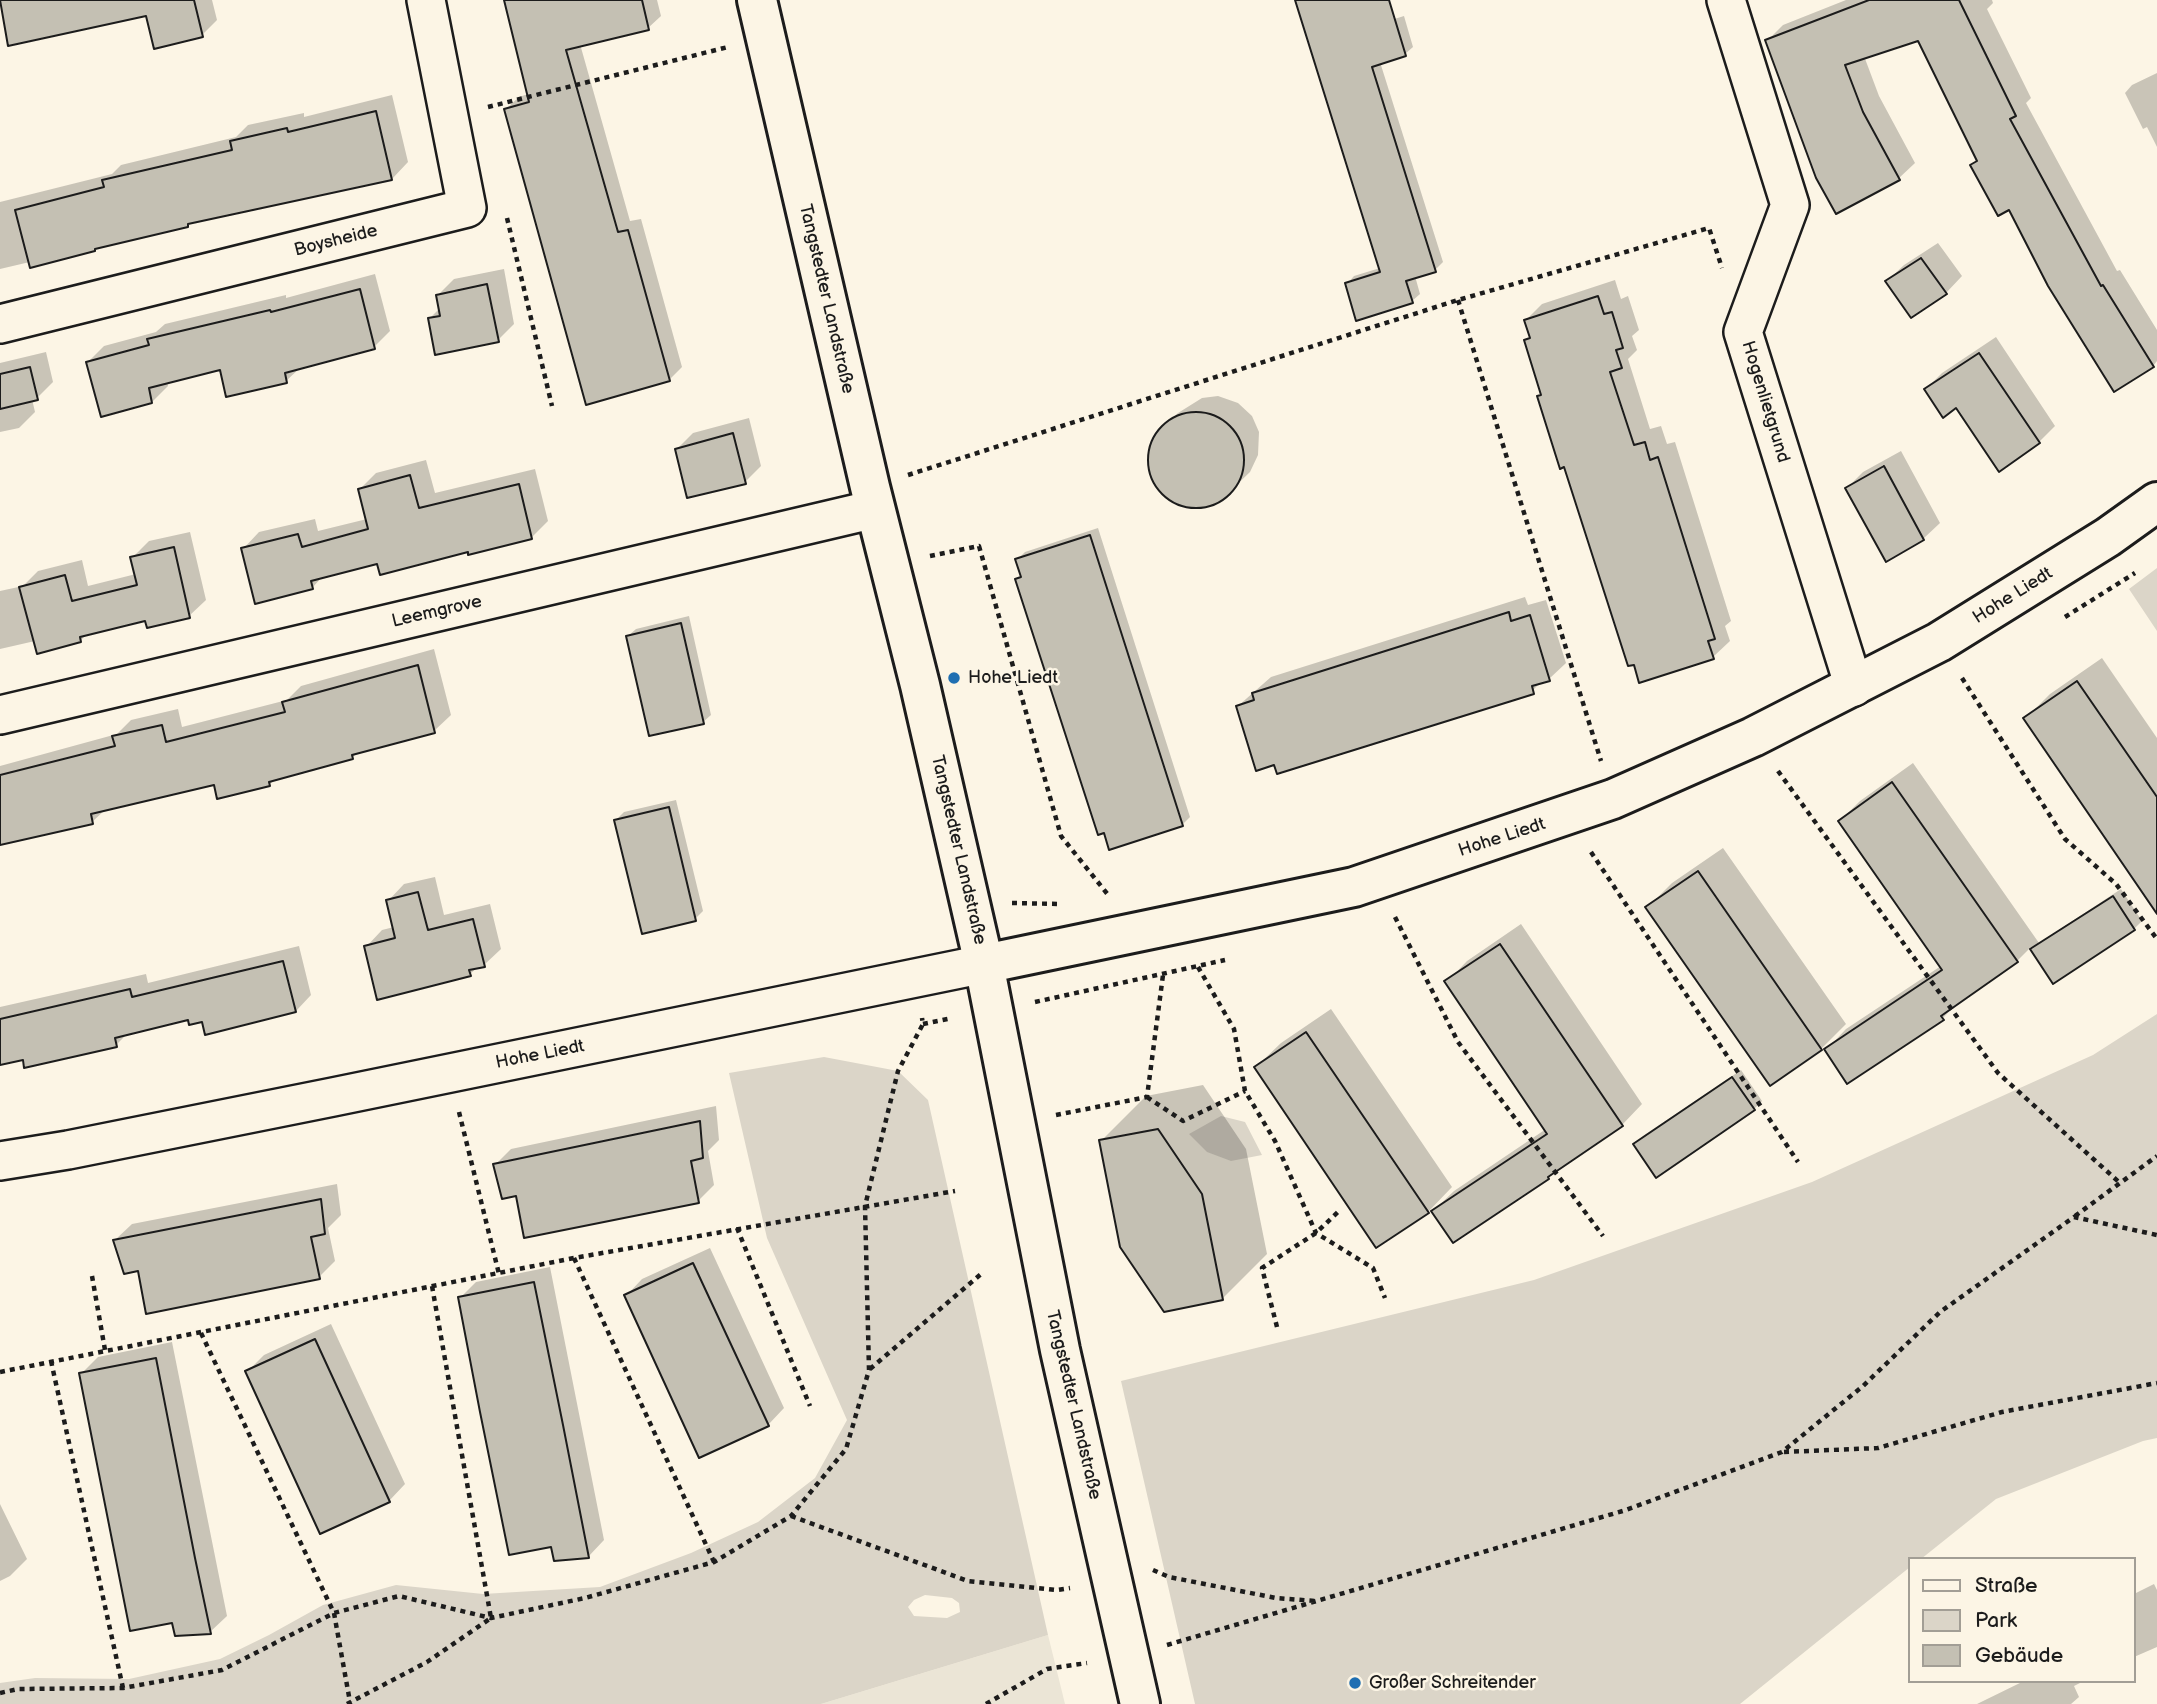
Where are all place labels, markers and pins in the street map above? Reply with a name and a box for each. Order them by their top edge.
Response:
place label: Hohe Liedt [968,667,1058,689]
marker: Hohe Liedt [946,670,962,686]
place label: Großer Schreitender [1369,1672,1536,1694]
marker: Großer Schreitender [1347,1675,1363,1691]

